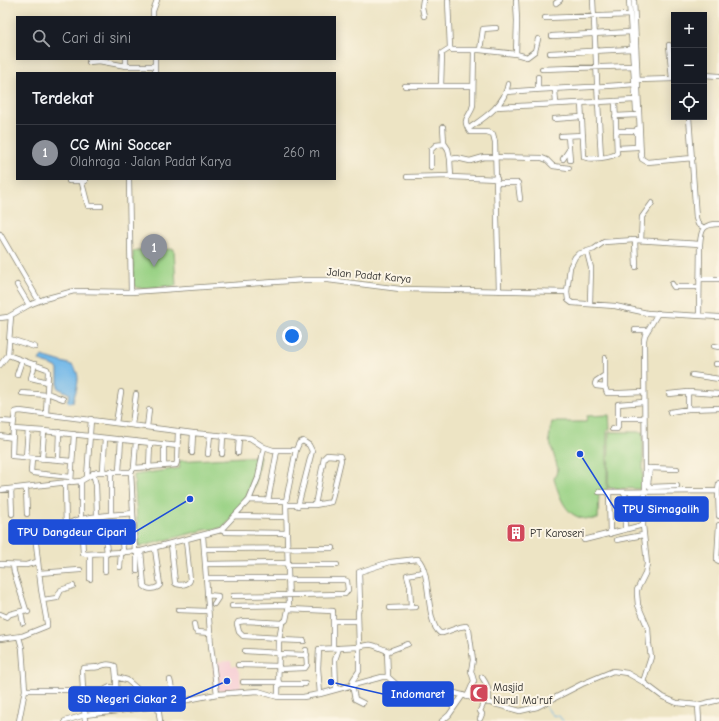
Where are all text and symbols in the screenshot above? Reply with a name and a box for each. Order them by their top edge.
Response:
map controls [671,12,707,120]
button: + [671,12,707,48]
search box [16,16,336,60]
icon: search [30,27,52,49]
text: Cari di sini [62,29,131,47]
button: − [671,48,707,84]
button: locate [671,84,707,120]
text: Terdekat [32,89,94,108]
text: CG Mini Soccer [70,136,171,154]
text: 1 [42,145,48,160]
text: 260 m [283,145,320,160]
text: Olahraga · Jalan Padat Karya [70,154,231,169]
pin: 1 [141,234,167,267]
street label: Jalan Padat Karya [326,265,412,286]
your location [282,326,302,346]
callout: TPU Sirnagalih [615,497,708,521]
text: TPU Sirnagalih [623,502,699,516]
callout: TPU Dangdeur Cipari [9,520,135,544]
building icon: PT Karoseri [505,522,527,544]
text: TPU Dangdeur Cipari [17,525,127,539]
place label: PT Karoseri [530,527,584,540]
place label: Masjid Nurul Ma'ruf [493,681,553,707]
callout: Indomaret [383,682,453,706]
mosque icon: Masjid Nurul Ma'ruf [468,682,490,704]
callout: SD Negeri Ciakar 2 [69,687,185,711]
text: Indomaret [391,687,446,701]
text: SD Negeri Ciakar 2 [77,692,177,706]

